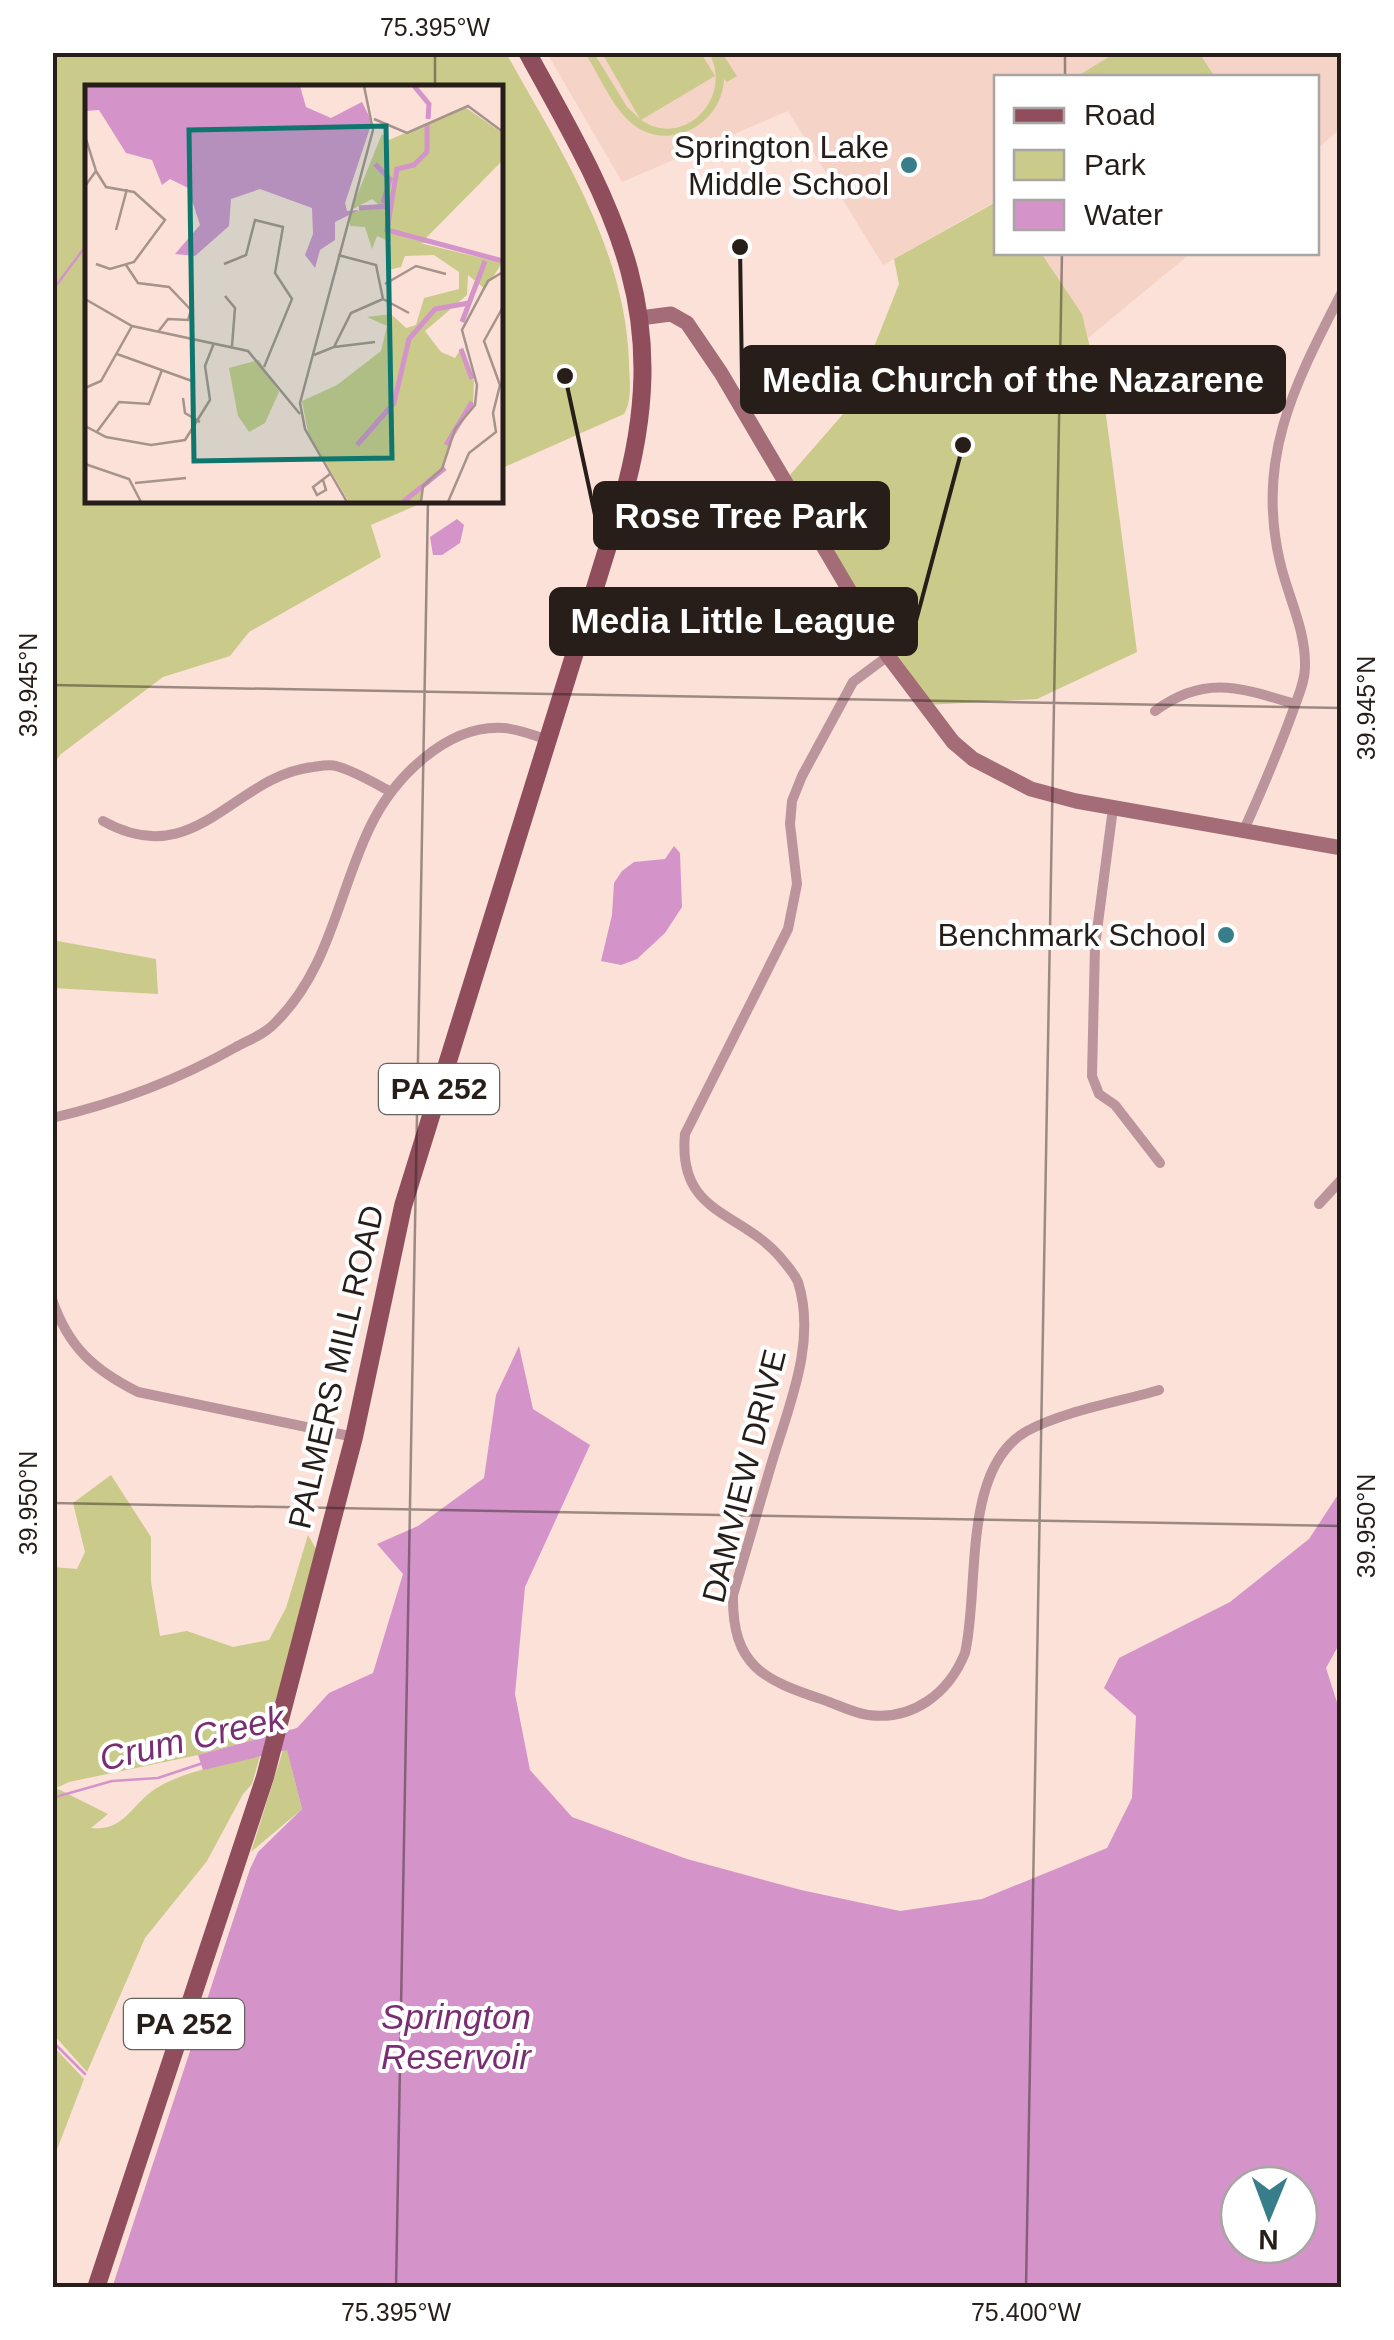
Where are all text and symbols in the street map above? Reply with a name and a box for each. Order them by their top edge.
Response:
text: 75.395°W [380,13,490,41]
legend [994,75,1319,255]
inset map [85,85,502,502]
text: Road [1084,98,1156,131]
place label: Springton Lake Middle School [674,129,889,202]
text: Park [1084,148,1147,181]
marker: Springton Lake Middle School [898,154,920,176]
text: Water [1084,198,1163,231]
callout: Media Church of the Nazarene [742,347,1284,412]
text: Media Church of the Nazarene [762,360,1264,399]
callout: Rose Tree Park [595,483,888,548]
text: Rose Tree Park [615,496,868,535]
callout: Media Little League [551,589,916,654]
text: Media Little League [571,601,895,640]
text: 39.945°N [14,633,42,737]
text: 39.945°N [1352,656,1380,760]
place label: Benchmark School [937,917,1206,953]
marker: Benchmark School [1215,924,1237,946]
road number: PA 252 [379,1064,499,1114]
street label: PALMERS MILL ROAD [281,1202,391,1532]
street label: DAMVIEW DRIVE [695,1346,793,1606]
text: 39.950°N [14,1451,42,1555]
text: 39.950°N [1352,1474,1380,1578]
water label: Crum Creek [96,1697,290,1778]
water label: Springton Reservoir [381,1997,532,2076]
road number: PA 252 [124,1999,244,2049]
north arrow [1219,2165,1319,2265]
text: N [1258,2224,1279,2255]
text: 75.395°W [341,2298,451,2326]
text: 75.400°W [971,2298,1081,2326]

